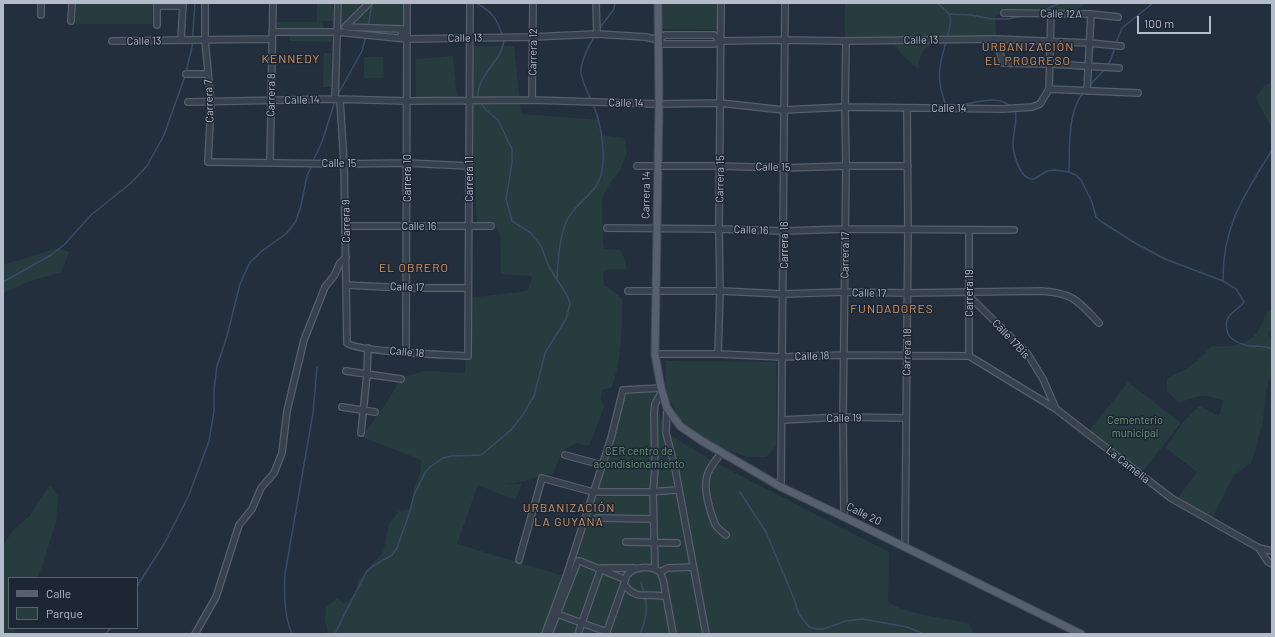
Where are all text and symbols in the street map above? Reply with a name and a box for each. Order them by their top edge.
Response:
street label: Calle 12A [1040,7,1082,21]
scale bar [1139,8,1213,34]
text: 100 m [1144,16,1174,30]
street label: Carrera 12 [526,28,540,76]
street label: Calle 13 [447,31,483,45]
street label: Calle 13 [903,33,939,47]
street label: Calle 13 [126,34,162,48]
district label: URBANIZACIÓN EL PROGRESO [982,40,1074,68]
district label: KENNEDY [262,52,320,66]
street label: Carrera 8 [264,73,278,117]
street label: Carrera 7 [202,79,216,123]
street label: Calle 14 [284,93,320,107]
street label: Calle 14 [608,96,644,110]
street label: Calle 14 [931,101,967,115]
street label: Carrera 10 [400,154,414,202]
street label: Carrera 15 [713,155,727,203]
street label: Calle 15 [322,156,356,170]
street label: Carrera 11 [462,156,476,202]
street label: Calle 15 [755,160,791,174]
street label: Carrera 14 [639,171,653,219]
street label: Carrera 9 [339,199,353,243]
street label: Calle 16 [402,219,436,233]
street label: Carrera 16 [777,221,791,269]
street label: Calle 16 [733,223,769,237]
street label: Carrera 17 [838,231,852,279]
district label: EL OBRERO [379,261,449,275]
street label: Carrera 19 [962,269,976,317]
street label: Calle 17 [390,280,424,294]
street label: Calle 17 [852,286,886,300]
district label: FUNDADORES [850,302,934,316]
street label: Calle 17Bis [989,316,1033,362]
street label: Carrera 18 [900,328,914,376]
street label: Calle 18 [389,344,425,360]
street label: Calle 18 [794,349,830,363]
street label: Calle 19 [826,411,862,425]
park label: Cementerio municipal [1107,413,1163,439]
park label: CER centro de acondisionamiento [593,444,685,470]
street label: La Camelia [1103,444,1153,486]
street label: Calle 20 [844,500,884,528]
district label: URBANIZACIÓN LA GUYANA [523,501,615,529]
legend [8,577,138,629]
text: Calle [46,586,71,600]
text: Parque [46,606,83,620]

